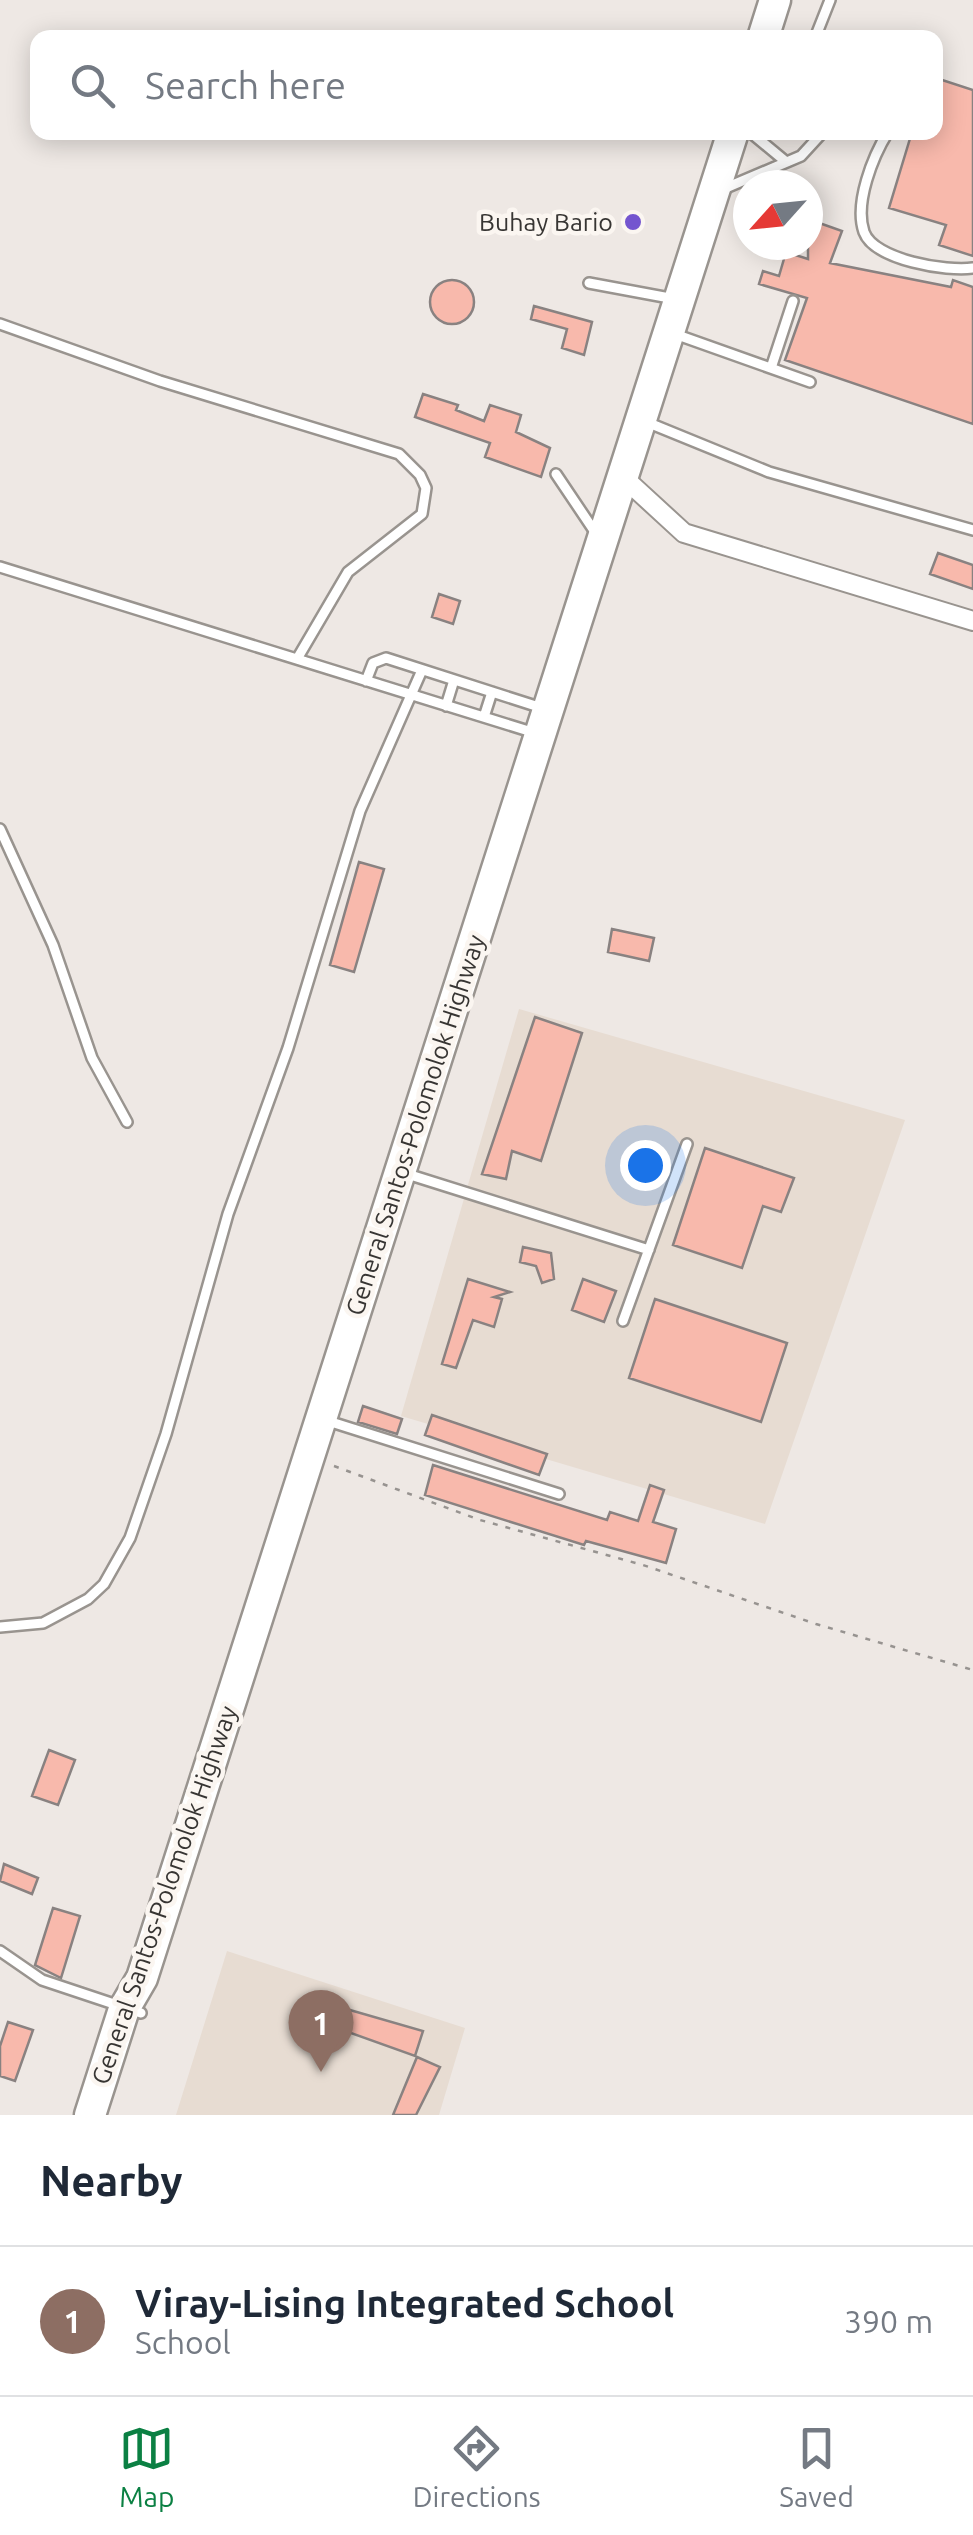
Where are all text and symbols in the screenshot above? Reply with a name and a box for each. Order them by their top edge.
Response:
search box [30,30,943,140]
icon: search [65,58,120,113]
text: Search here [145,64,346,106]
north arrow [733,170,823,260]
place label: Buhay Bario [479,208,613,236]
marker: Buhay Bario [622,211,644,233]
street label: General Santos-Polomolok Highway [340,931,490,1319]
your location [620,1140,671,1191]
street label: General Santos-Polomolok Highway [86,1702,242,2088]
pin: 1 [288,1990,354,2072]
text: Nearby [40,2157,183,2204]
text: Viray-Lising Integrated School [135,2282,674,2324]
text: 1 [63,2303,82,2339]
text: 390 m [844,2303,933,2339]
text: School [135,2324,231,2360]
tab: Map [119,2421,174,2512]
tab: Directions [413,2421,541,2512]
tab: Saved [779,2421,854,2512]

